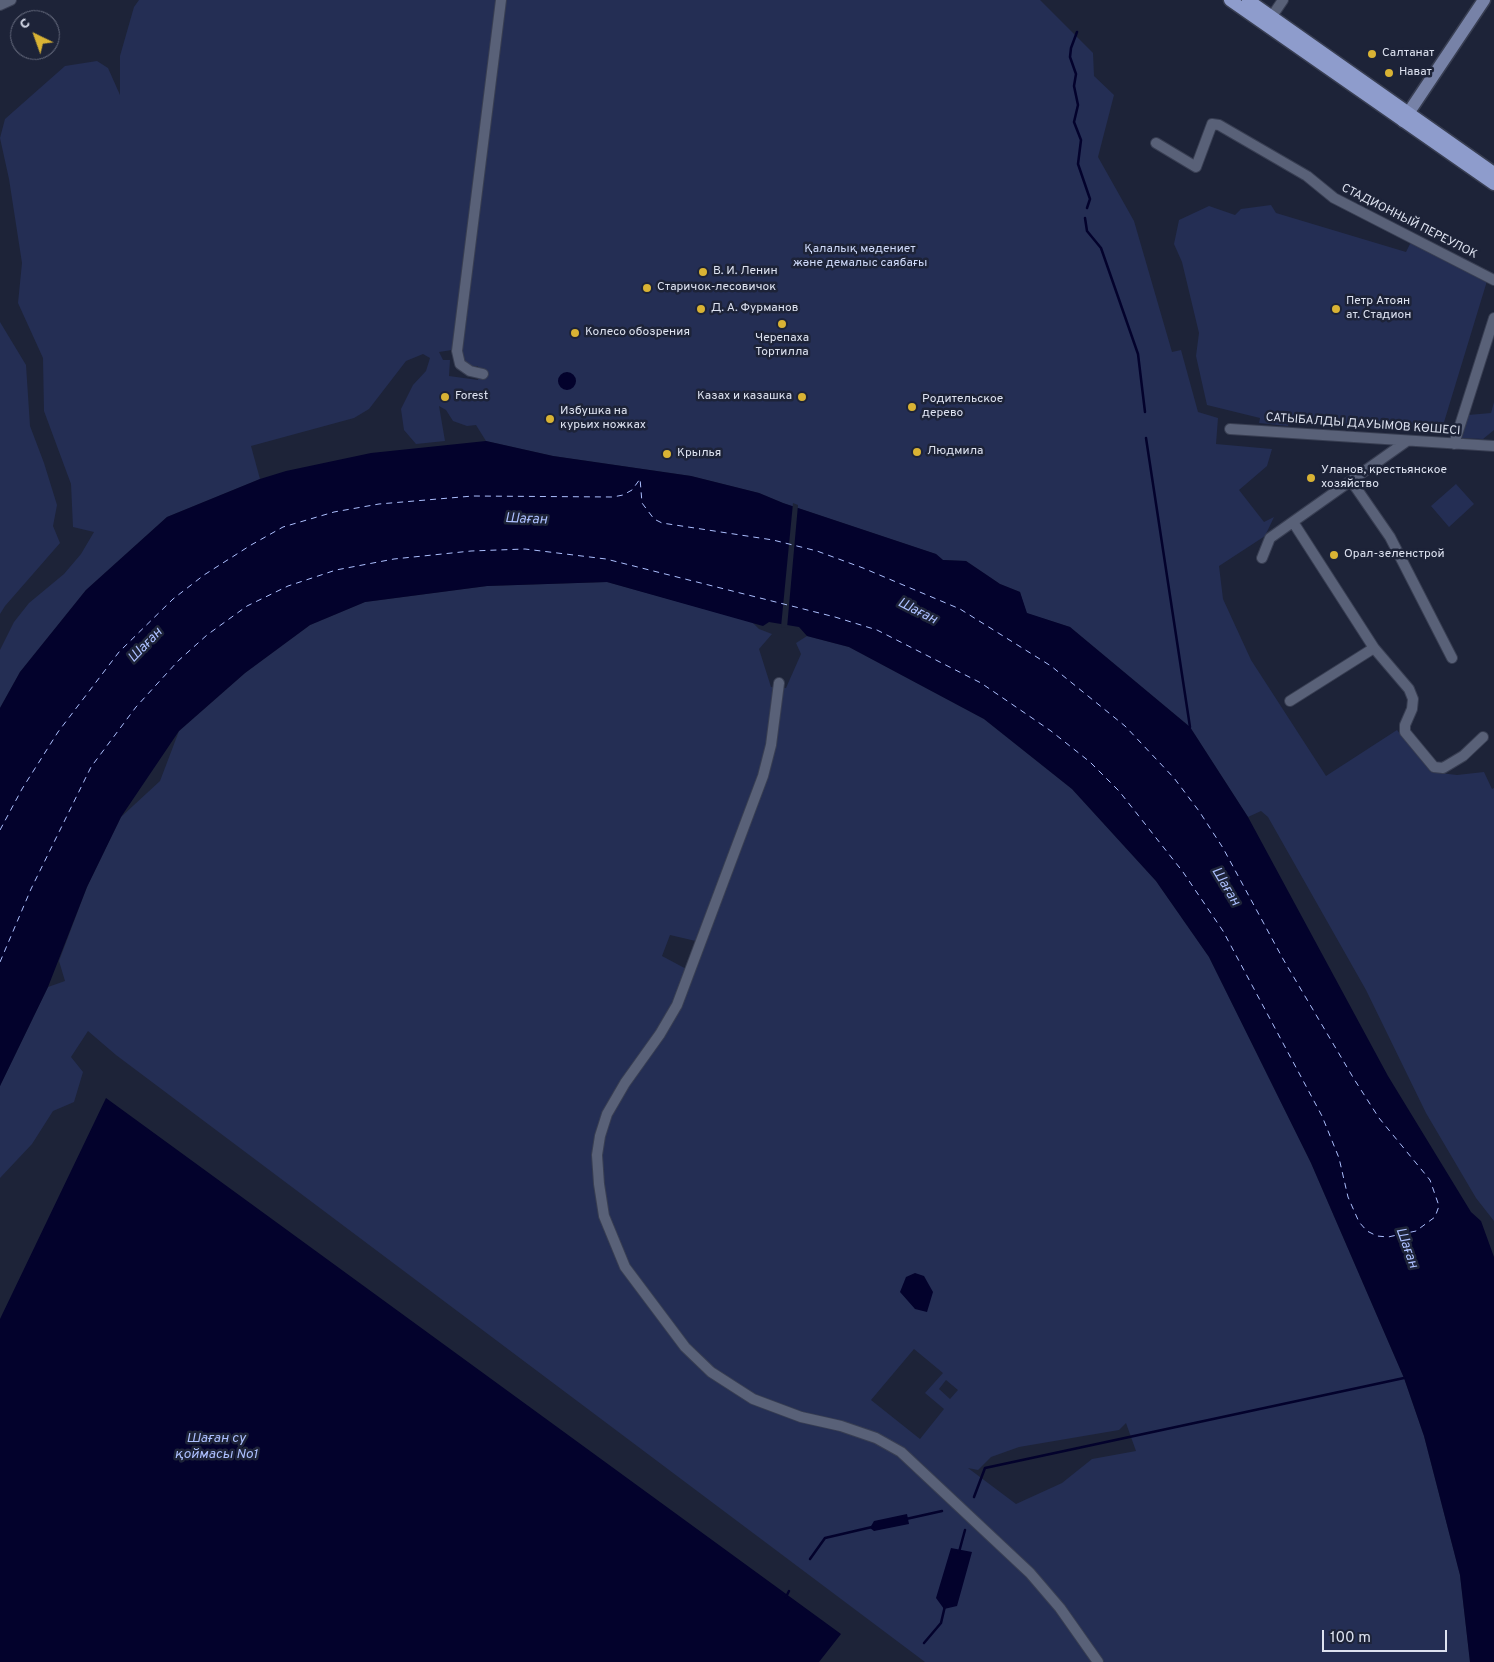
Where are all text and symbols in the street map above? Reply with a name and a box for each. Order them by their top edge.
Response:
north arrow [10,10,60,60]
text: С [16,15,34,34]
place label: Салтанат [1382,47,1434,61]
marker: Салтанат [1366,48,1378,60]
place label: Нават [1399,66,1432,80]
marker: Нават [1383,67,1395,79]
street label: СТАДИОННЫЙ ПЕРЕУЛОК [1339,181,1479,263]
park label: Қалалық мәдениет және демалыс саябағы [793,243,927,271]
place label: В. И. Ленин [713,265,777,279]
marker: В. И. Ленин [697,266,709,278]
place label: Старичок-лесовичок [657,281,776,295]
marker: Старичок-лесовичок [641,282,653,294]
place label: Петр Атоян ат. Стадион [1346,295,1411,323]
place label: Д. А. Фурманов [711,302,798,316]
marker: Д. А. Фурманов [695,303,707,315]
marker: Петр Атоян ат. Стадион [1330,303,1342,315]
marker: Черепаха Тортилла [776,318,788,330]
place label: Колесо обозрения [585,326,690,340]
marker: Колесо обозрения [569,327,581,339]
place label: Черепаха Тортилла [755,332,809,360]
place label: Forest [455,390,488,404]
place label: Казах и казашка [697,390,792,404]
marker: Forest [439,391,451,403]
marker: Казах и казашка [796,391,808,403]
place label: Родительское дерево [922,393,1003,421]
marker: Родительское дерево [906,401,918,413]
place label: Избушка на курьих ножках [560,405,646,433]
street label: САТЫБАЛДЫ ДАУЫМОВ КӨШЕСІ [1265,411,1461,439]
marker: Избушка на курьих ножках [544,413,556,425]
place label: Людмила [927,445,983,459]
marker: Людмила [911,446,923,458]
place label: Крылья [677,447,721,461]
marker: Крылья [661,448,673,460]
place label: Уланов, крестьянское хозяйство [1321,464,1447,492]
marker: Уланов, крестьянское хозяйство [1305,472,1317,484]
water label: Шаған [505,511,547,529]
place label: Орал-зеленстрой [1344,548,1445,562]
marker: Орал-зеленстрой [1328,549,1340,561]
water label: Шаған [894,595,940,629]
water label: Шаған [125,625,167,667]
water label: Шаған [1207,865,1243,909]
water label: Шаған [1391,1225,1421,1271]
water label: Шаған су қоймасы No1 [174,1431,258,1464]
scale bar [1324,1620,1449,1652]
text: 100 m [1330,1629,1371,1648]

